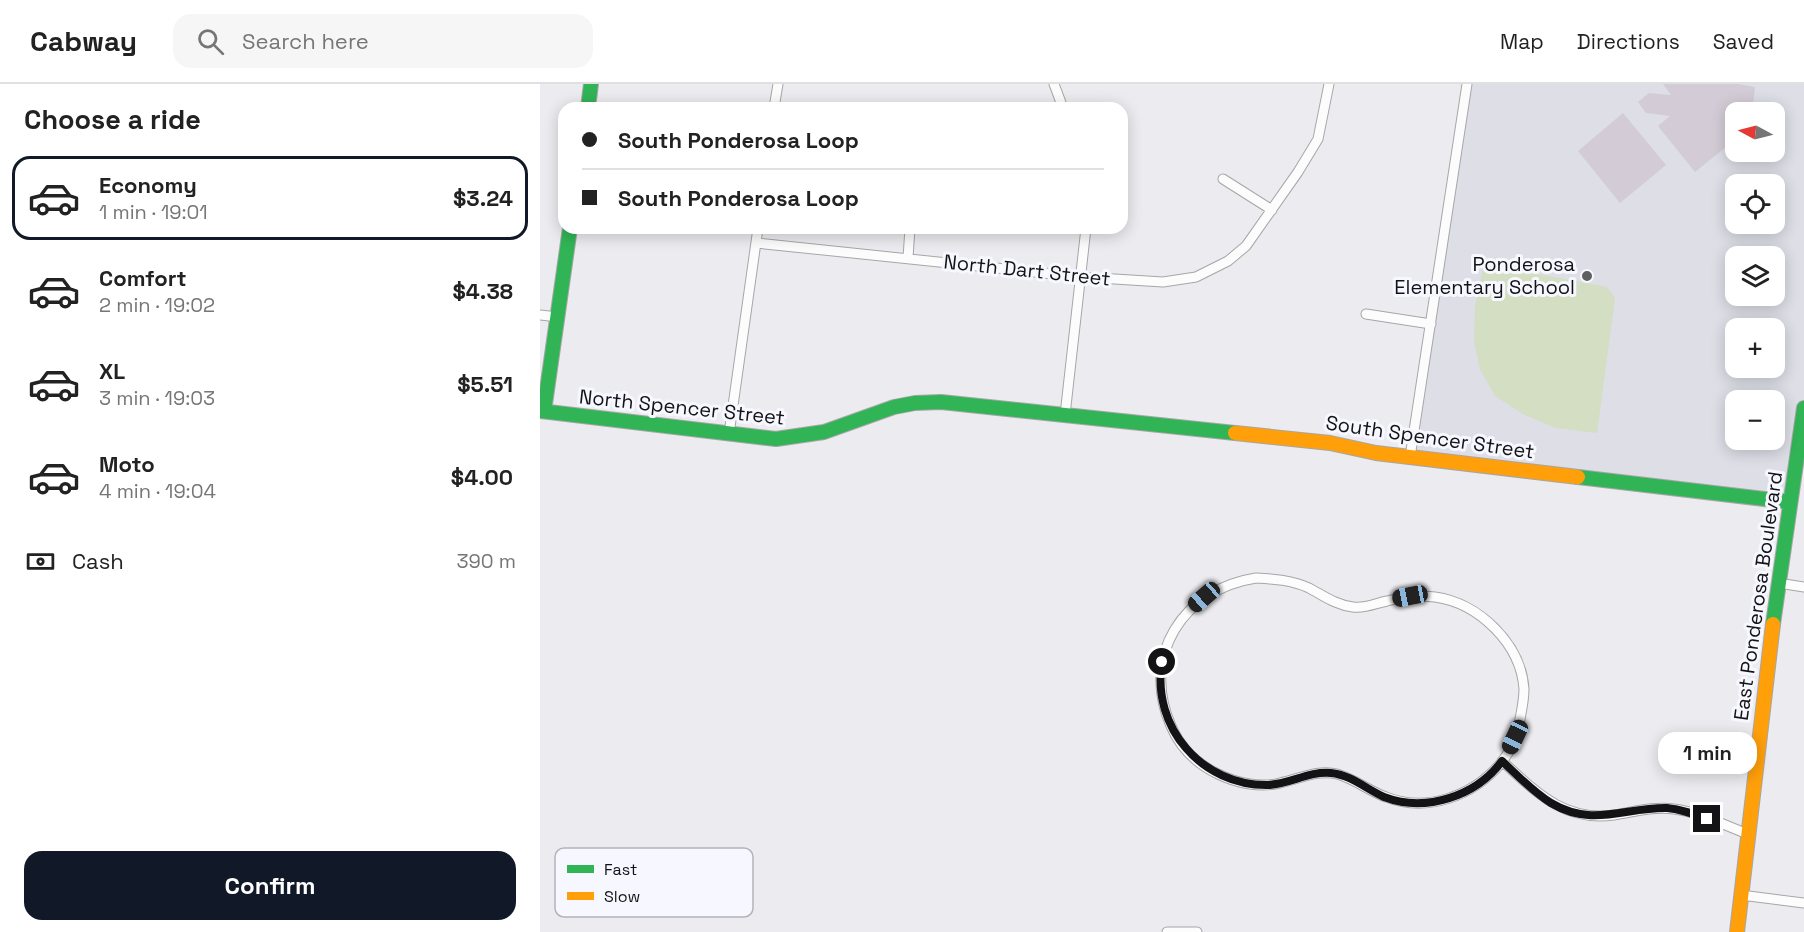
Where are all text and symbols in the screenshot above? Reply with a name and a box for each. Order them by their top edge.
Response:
search box [173,14,593,68]
text: Cabway [30,23,137,59]
icon: search [194,25,227,58]
text: Search here [242,27,369,55]
text: Map [1500,28,1544,55]
text: Directions [1577,28,1680,55]
text: Saved [1713,28,1774,55]
text: Choose a ride [24,102,201,137]
north arrow [1725,102,1785,162]
map controls [1725,102,1785,450]
text: South Ponderosa Loop [618,126,859,154]
icon: car [27,171,81,225]
text: Economy [99,171,197,199]
button: locate [1725,174,1785,234]
text: $3.24 [453,184,513,212]
text: South Ponderosa Loop [618,184,859,212]
text: 1 min · 19:01 [99,199,208,225]
button: layers [1725,246,1785,306]
street label: North Dart Street [942,248,1112,292]
place label: Ponderosa Elementary School [1394,251,1575,300]
icon: car [27,264,81,318]
text: Comfort [99,264,187,292]
marker: Ponderosa Elementary School [1580,269,1594,283]
text: $4.38 [453,277,513,305]
text: 2 min · 19:02 [99,292,215,318]
button: + [1725,318,1785,378]
icon: car [27,357,81,411]
text: XL [99,357,125,385]
text: $5.51 [457,370,513,398]
street label: North Spencer Street [578,383,786,431]
text: 3 min · 19:03 [99,385,215,411]
button: − [1725,390,1785,450]
street label: South Spencer Street [1324,409,1536,465]
icon: car [27,450,81,504]
text: Moto [99,450,155,478]
text: $4.00 [451,463,513,491]
street label: East Ponderosa Boulevard [1728,470,1788,722]
text: 4 min · 19:04 [99,478,216,504]
icon: cash [24,545,57,578]
text: Cash [72,547,124,575]
text: 390 m [457,548,516,574]
car [1185,578,1223,616]
car [1391,584,1429,608]
route start [1148,648,1175,675]
car [1499,717,1531,757]
callout: 1 min [1658,732,1756,774]
text: 1 min [1683,740,1732,766]
route end [1693,805,1720,832]
legend [555,848,753,917]
button: Confirm [24,851,516,920]
text: Fast [604,859,637,880]
text: Slow [604,886,640,907]

